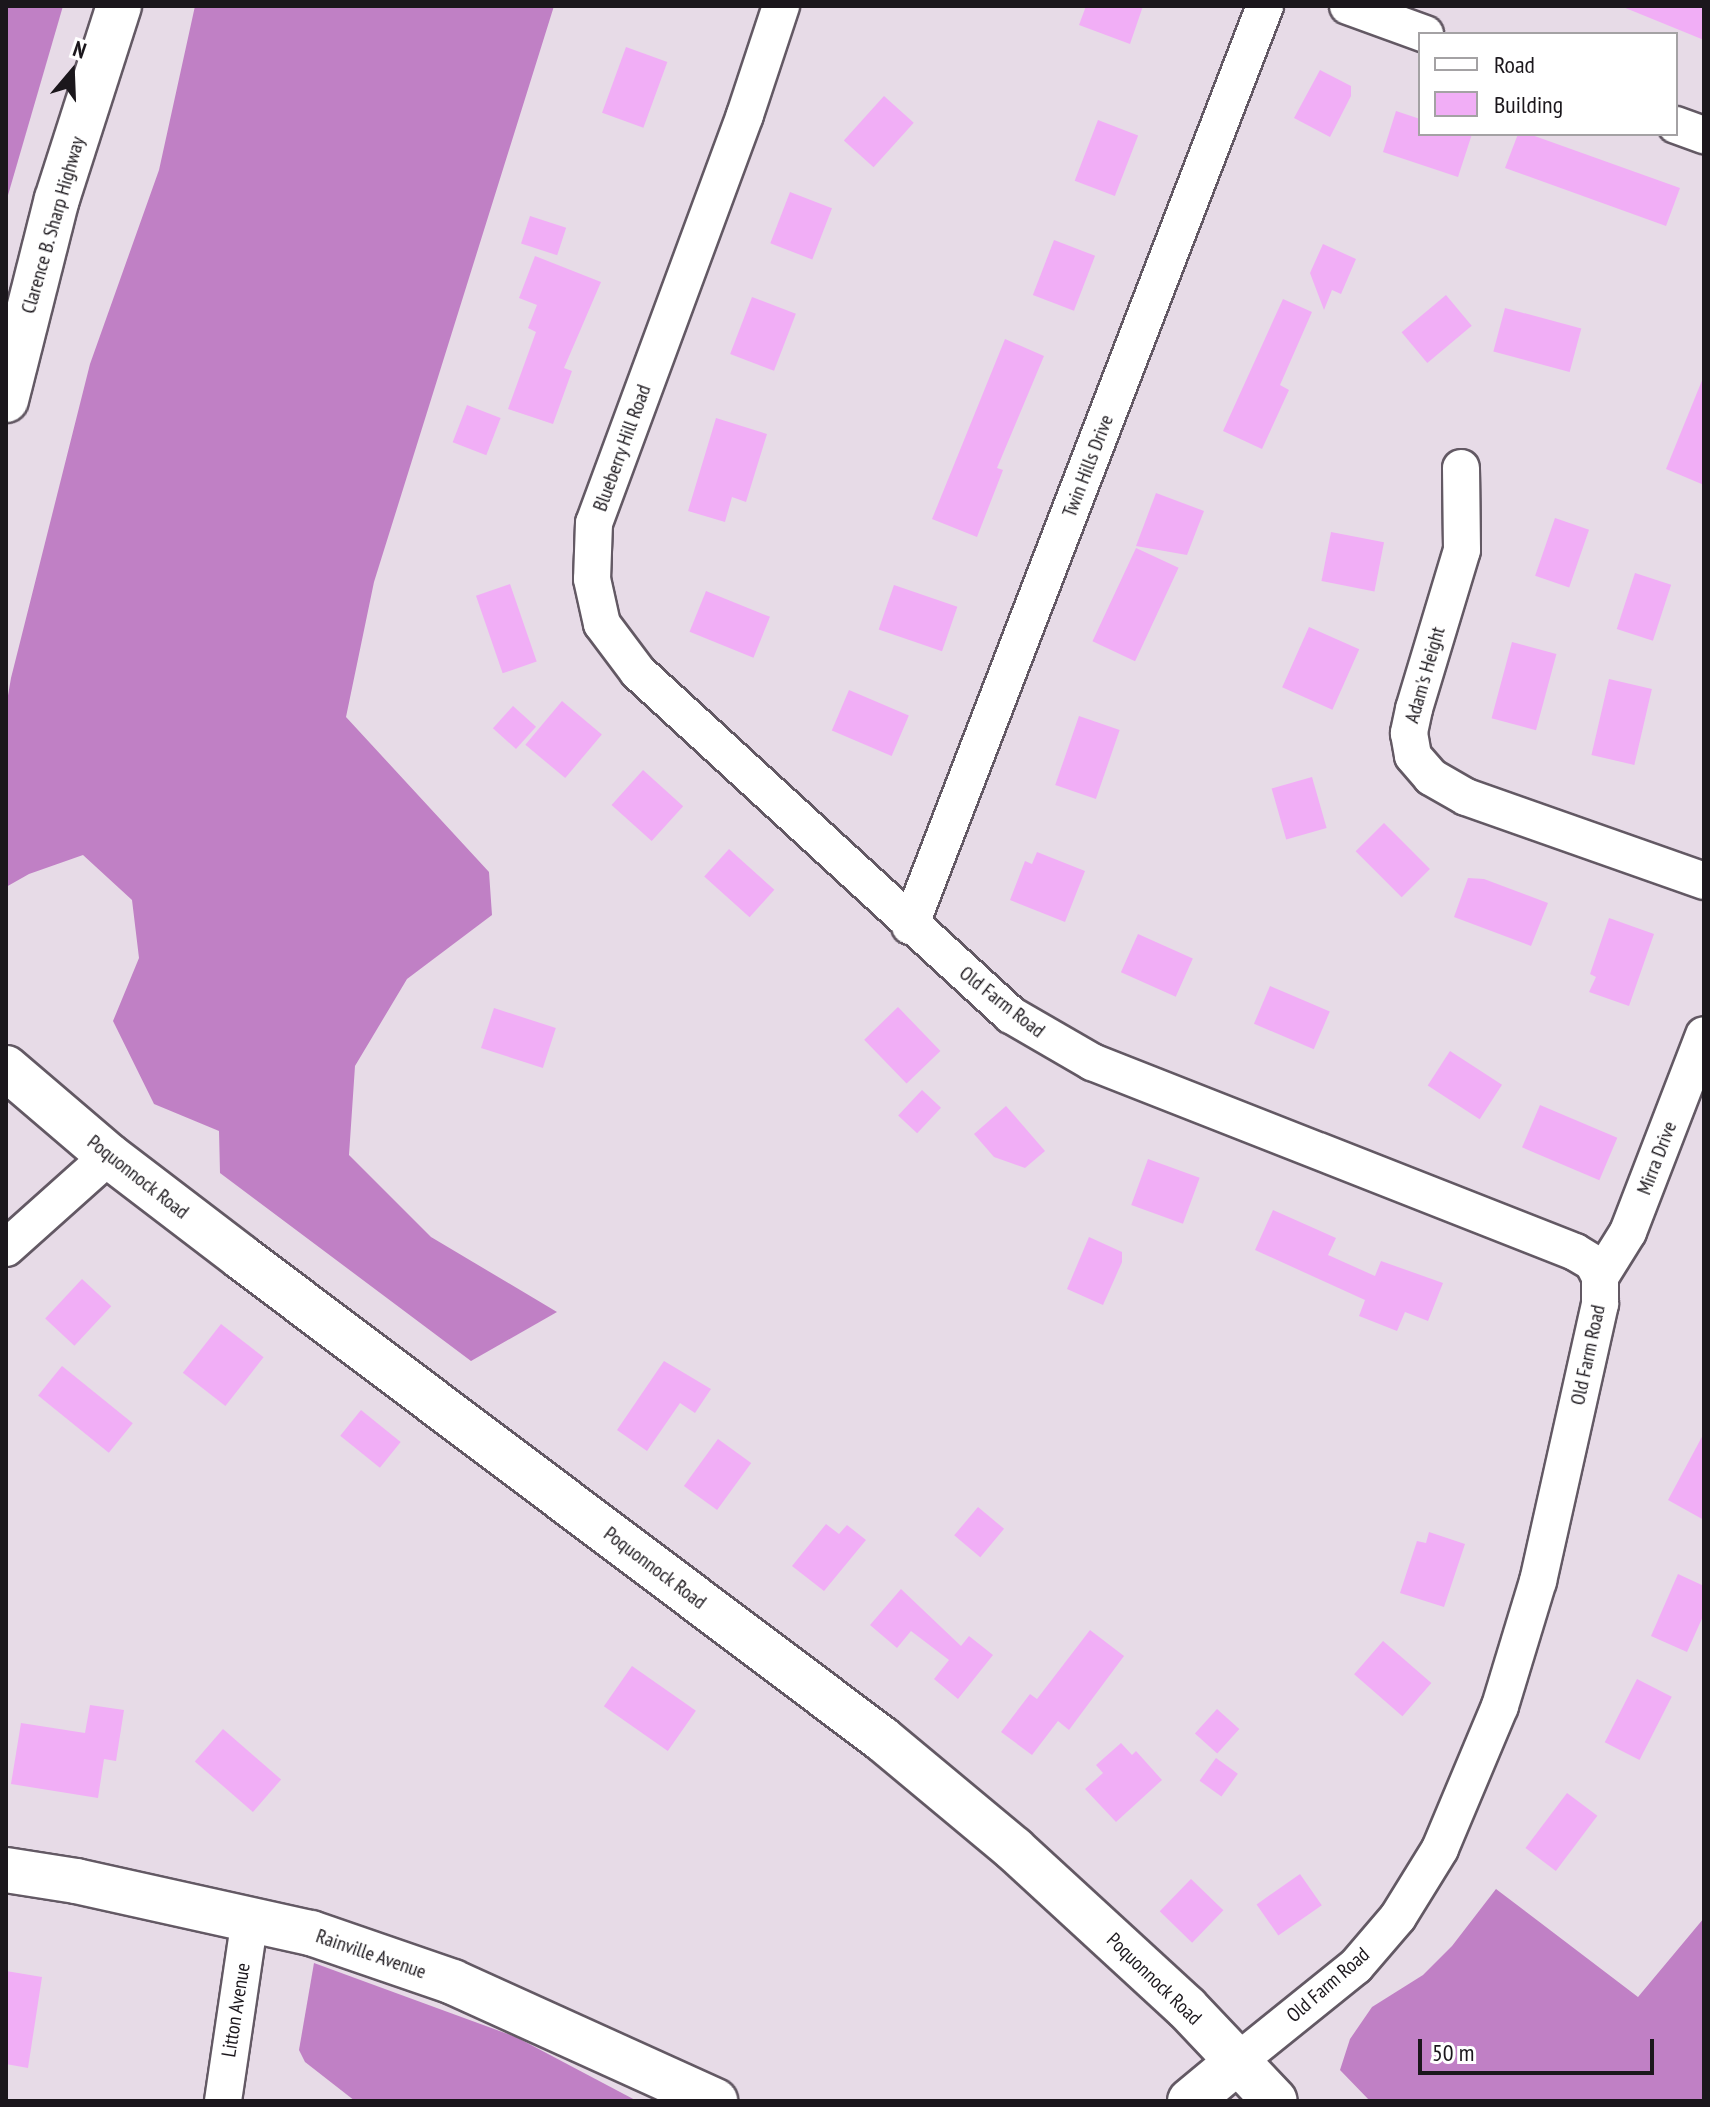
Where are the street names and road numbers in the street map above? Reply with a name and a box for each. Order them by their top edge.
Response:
street label: Clarence B. Sharp Highway [16,133,90,317]
street label: Blueberry Hill Road [588,381,656,515]
street label: Twin Hills Drive [1057,411,1119,521]
street label: Adam's Height [1400,624,1450,726]
street label: Old Farm Road [955,961,1049,1043]
street label: Mirra Drive [1632,1118,1682,1198]
street label: Poquonnock Road [82,1130,194,1224]
street label: Old Farm Road [1566,1303,1610,1407]
street label: Poquonnock Road [599,1522,711,1614]
street label: Rainville Avenue [313,1924,429,1984]
street label: Poquonnock Road [1102,1928,1206,2030]
street label: Old Farm Road [1282,1943,1374,2027]
street label: Litton Avenue [217,1961,255,2059]

